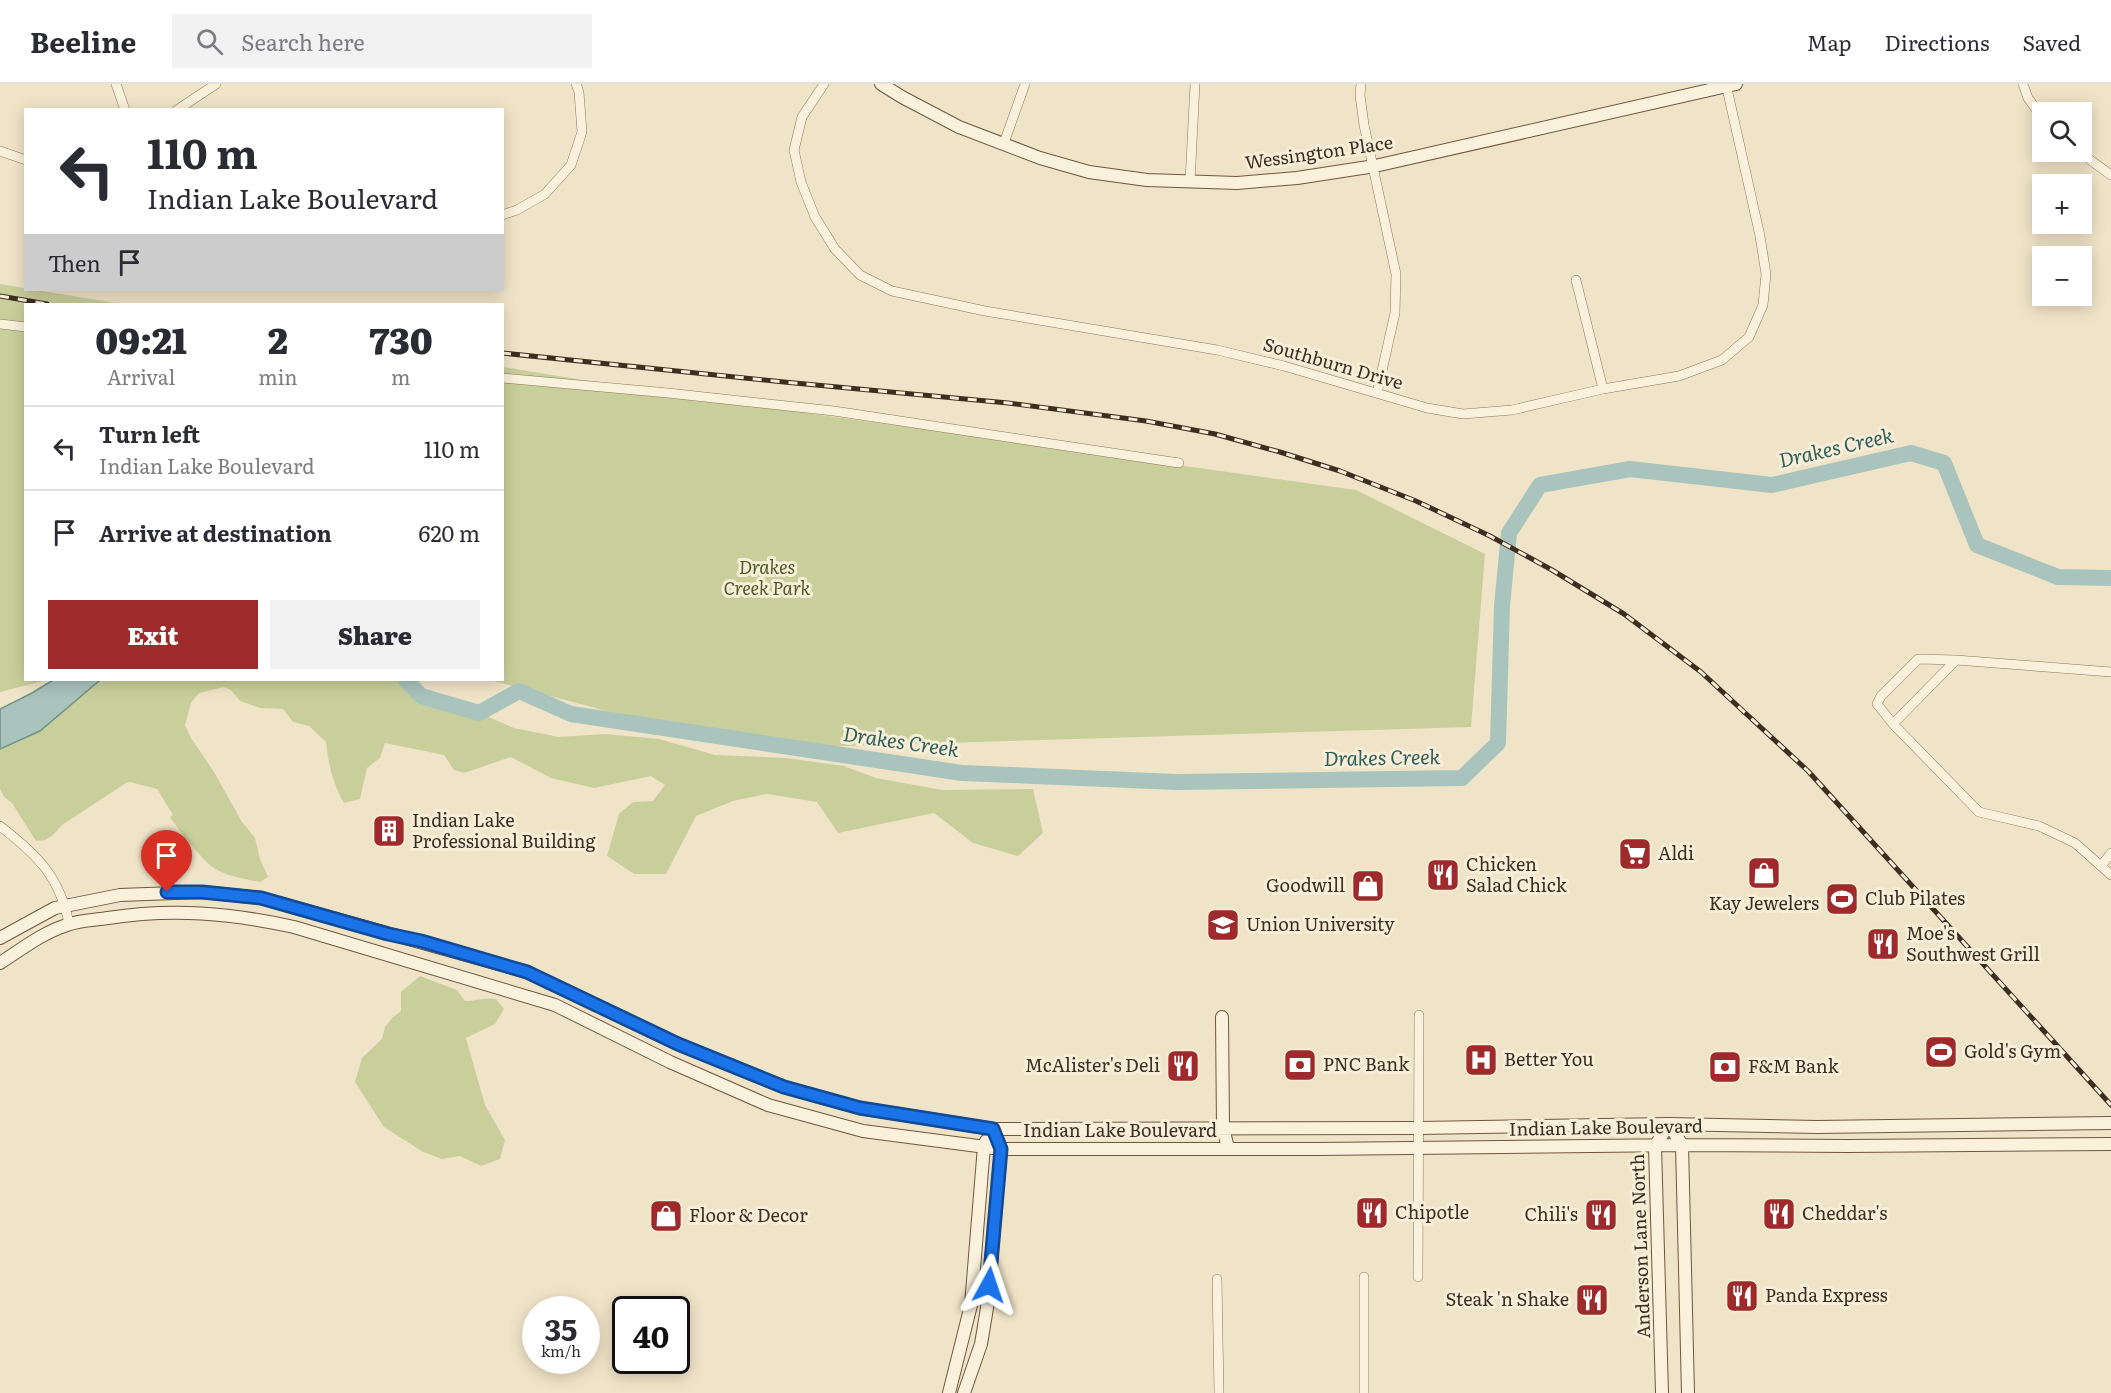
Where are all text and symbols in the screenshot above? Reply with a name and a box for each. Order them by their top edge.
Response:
search box [172,14,592,68]
text: Beeline [30,20,136,62]
icon: search [193,25,226,58]
text: Search here [241,25,365,58]
text: Map [1807,26,1852,57]
text: Directions [1885,26,1990,57]
text: Saved [2023,26,2081,57]
map controls [2032,102,2092,306]
button: search [2032,102,2092,162]
text: 110 m [147,120,258,182]
street label: Wessington Place [1243,128,1394,175]
icon: left [48,132,126,210]
button: + [2032,174,2092,234]
text: Indian Lake Boulevard [147,177,438,217]
text: Then [48,246,101,279]
icon: arrive [113,246,146,279]
button: − [2032,246,2092,306]
text: 09:21 [95,312,187,365]
text: 2 [268,312,288,365]
text: 730 [369,312,433,365]
street label: Southburn Drive [1260,330,1407,395]
text: Arrival [107,361,175,391]
text: min [258,361,298,391]
text: m [391,361,410,391]
text: Turn left [99,417,200,450]
water label: Drakes Creek [1775,418,1896,474]
icon: left [48,432,81,465]
text: 110 m [424,432,480,465]
text: Indian Lake Boulevard [99,450,315,480]
icon: arrive [48,516,81,549]
text: Arrive at destination [99,516,332,549]
text: 620 m [419,516,480,549]
park label: Drakes Creek Park [724,553,811,601]
button: Exit [48,600,258,669]
button: Share [270,600,480,669]
water label: Drakes Creek [841,717,961,763]
water label: Drakes Creek [1323,740,1441,772]
place label: Indian Lake Professional Building [412,806,597,854]
building icon: Indian Lake Professional Building [371,813,407,849]
pin [141,830,192,892]
supermarket icon: Aldi [1617,836,1653,872]
icon: arrive [150,839,183,872]
place label: Aldi [1658,839,1694,866]
place label: Chicken Salad Chick [1466,850,1568,898]
shop icon: Kay Jewelers [1746,855,1782,891]
restaurant icon: Chicken Salad Chick [1425,857,1461,893]
shop icon: Goodwill [1350,868,1386,904]
place label: Goodwill [1266,871,1345,898]
sports icon: Club Pilates [1824,881,1860,917]
place label: Club Pilates [1865,884,1965,911]
place label: Kay Jewelers [1709,889,1819,916]
school or university icon: Union University [1205,907,1241,943]
place label: Union University [1246,910,1395,937]
place label: Moe's Southwest Grill [1906,919,2040,967]
restaurant icon: Moe's Southwest Grill [1865,926,1901,962]
sports icon: Gold's Gym [1923,1034,1959,1070]
place label: Gold's Gym [1964,1037,2061,1064]
hospital icon: Better You [1463,1042,1499,1078]
place label: Better You [1504,1045,1594,1072]
bank icon: PNC Bank [1282,1047,1318,1083]
restaurant icon: McAlister's Deli [1165,1048,1201,1084]
bank icon: F&M Bank [1707,1049,1743,1085]
place label: PNC Bank [1323,1050,1410,1077]
place label: McAlister's Deli [1025,1051,1160,1078]
place label: F&M Bank [1748,1052,1840,1079]
street label: Indian Lake Boulevard [1509,1111,1703,1142]
street label: Indian Lake Boulevard [1023,1116,1217,1143]
street label: Anderson Lane North [1623,1153,1656,1339]
restaurant icon: Chipotle [1354,1195,1390,1231]
restaurant icon: Cheddar's [1761,1196,1797,1232]
restaurant icon: Chili's [1583,1197,1619,1233]
shop icon: Floor & Decor [648,1198,684,1234]
place label: Chipotle [1395,1198,1469,1225]
place label: Cheddar's [1802,1199,1887,1226]
place label: Chili's [1524,1200,1578,1227]
place label: Floor & Decor [689,1201,808,1228]
position arrow [957,1253,1021,1317]
restaurant icon: Panda Express [1724,1278,1760,1314]
place label: Panda Express [1765,1281,1888,1308]
restaurant icon: Steak 'n Shake [1574,1282,1610,1318]
place label: Steak 'n Shake [1445,1285,1569,1312]
speed limit sign: 40 [612,1296,690,1374]
text: 35 [545,1306,577,1350]
text: km/h [541,1339,581,1362]

